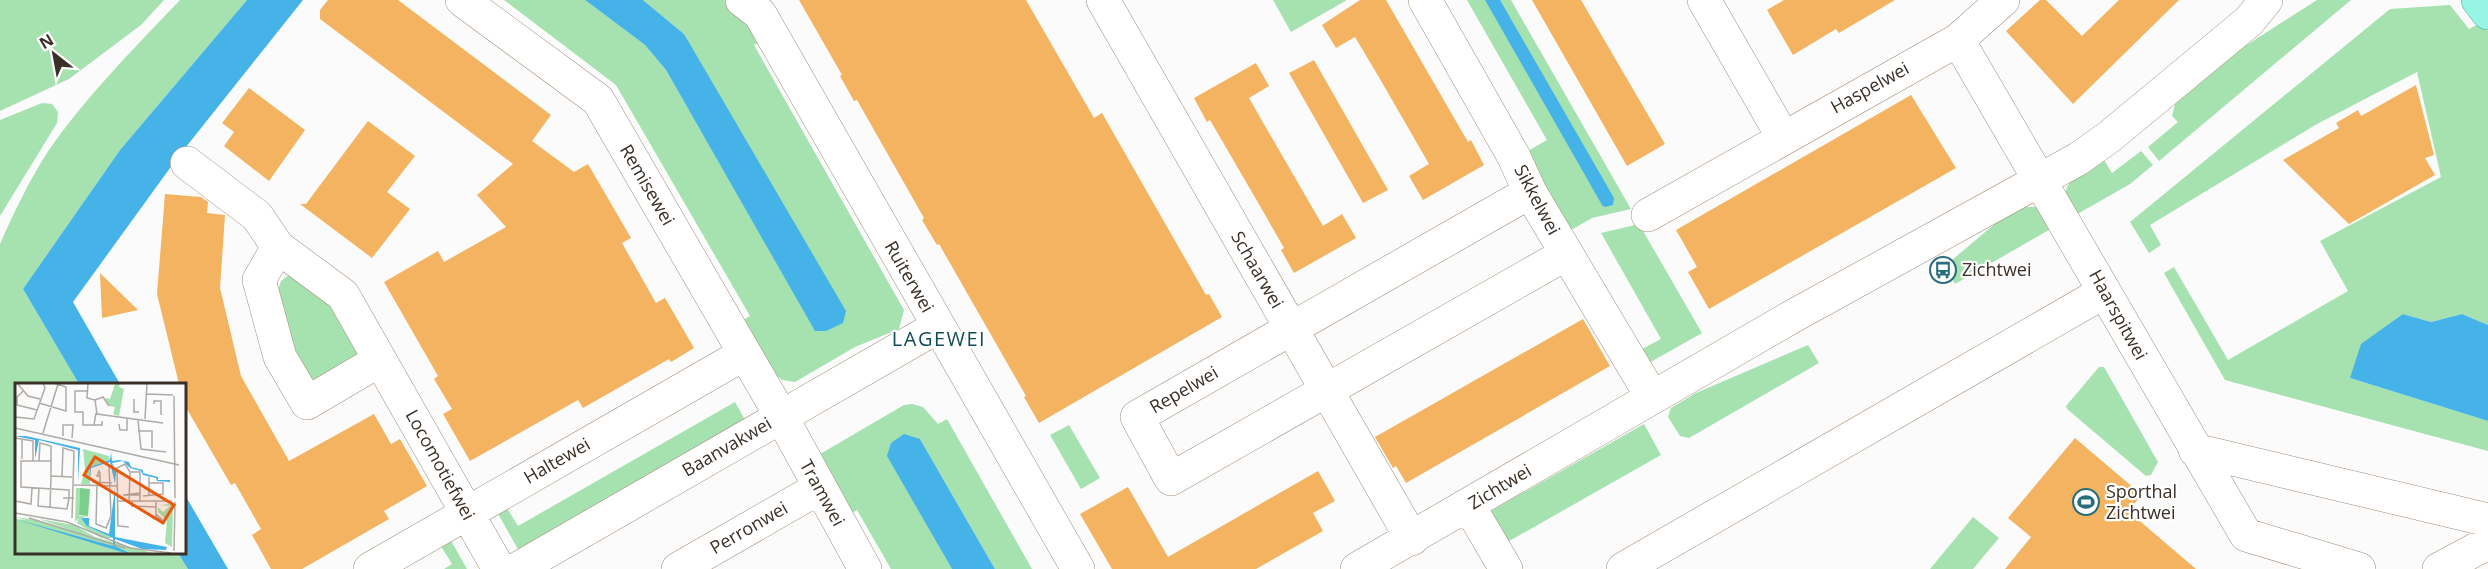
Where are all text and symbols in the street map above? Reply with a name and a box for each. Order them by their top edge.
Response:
north arrow [24,24,84,84]
text: N [35,28,58,54]
street label: Haspelwei [1826,56,1913,118]
street label: Remisewei [615,140,681,229]
street label: Sikkelwei [1509,160,1566,239]
street label: Schaarwei [1226,226,1290,313]
street label: Ruiterwei [880,236,940,317]
bus stop icon: Zichtwei [1928,255,1958,285]
place label: Zichtwei [1962,257,2032,281]
street label: Haarspitwei [2084,265,2154,364]
district label: LAGEWEI [892,325,986,352]
street label: Repelwei [1145,360,1222,418]
inset map [15,383,186,554]
street label: Locomotiefwei [401,405,481,524]
street label: Baanvakwei [677,411,776,481]
street label: Haltewei [519,432,594,489]
street label: Tramwei [795,455,851,530]
street label: Zichtwei [1464,458,1535,514]
place label: Sporthal Zichtwei [2106,479,2177,524]
sports icon: Sporthal Zichtwei [2071,487,2101,517]
street label: Perronwei [705,495,792,559]

